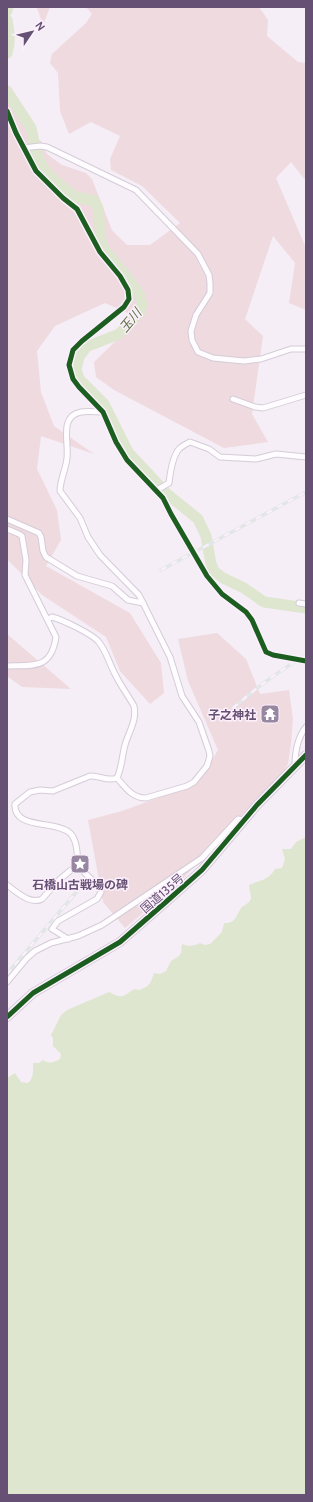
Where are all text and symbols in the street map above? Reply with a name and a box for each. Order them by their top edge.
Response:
north arrow [12,12,52,52]
text: N [32,19,48,33]
water label: 玉川 [116,303,146,335]
temple icon: 子之神社 [259,703,281,725]
place label: 子之神社 [208,707,256,722]
place icon: 石橋山古戦場の碑 [69,853,91,875]
street label: 国道135号 [137,870,187,916]
place label: 石橋山古戦場の碑 [32,877,128,892]

